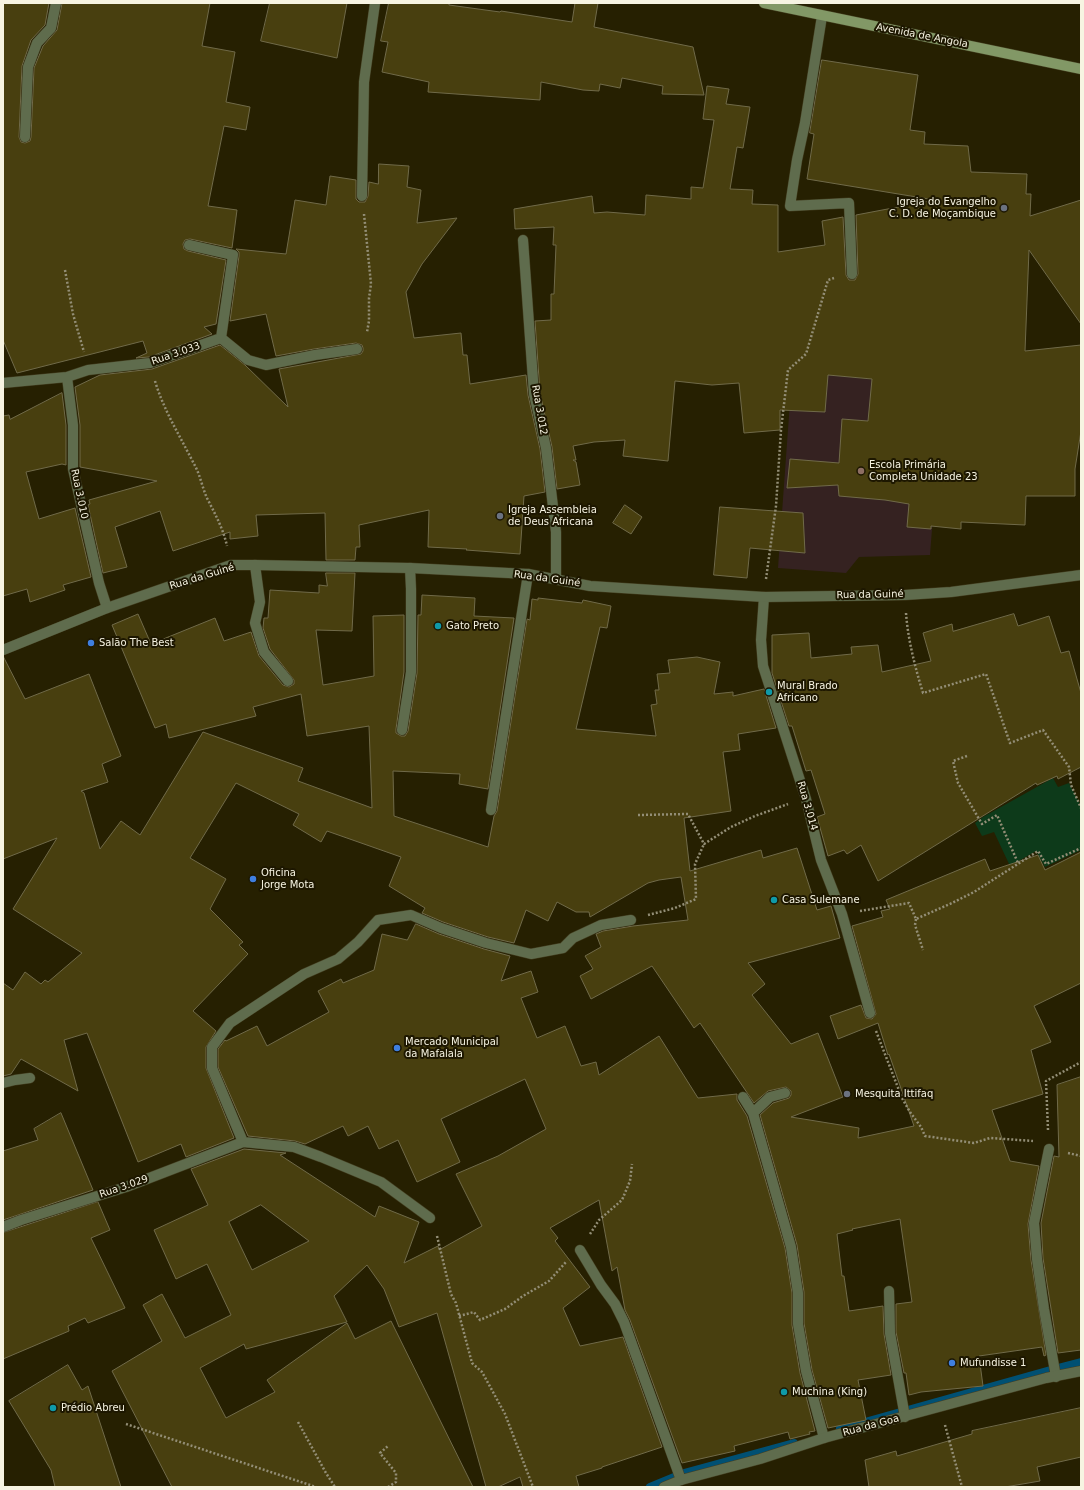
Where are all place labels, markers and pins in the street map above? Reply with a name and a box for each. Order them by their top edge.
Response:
place label: Igreja do Evangelho C. D. de Moçambique [889,196,996,220]
marker: Igreja do Evangelho C. D. de Moçambique [999,203,1009,213]
place label: Escola Primária Completa Unidade 23 [869,459,978,482]
marker: Escola Primária Completa Unidade 23 [856,466,866,476]
place label: Igreja Assembleia de Deus Africana [508,504,597,528]
marker: Igreja Assembleia de Deus Africana [495,511,505,521]
place label: Gato Preto [446,620,499,632]
marker: Gato Preto [433,621,443,631]
place label: Salão The Best [99,637,174,649]
marker: Salão The Best [86,638,96,648]
place label: Mural Brado Africano [777,680,838,704]
marker: Mural Brado Africano [764,687,774,697]
place label: Oficina Jorge Mota [261,867,314,890]
marker: Oficina Jorge Mota [248,874,258,884]
place label: Casa Sulemane [782,894,860,906]
marker: Casa Sulemane [769,895,779,905]
place label: Mercado Municipal da Mafalala [405,1036,499,1060]
marker: Mercado Municipal da Mafalala [392,1043,402,1053]
place label: Mesquita Ittifaq [855,1088,933,1100]
marker: Mesquita Ittifaq [842,1089,852,1099]
place label: Mufundisse 1 [960,1357,1026,1369]
marker: Mufundisse 1 [947,1358,957,1368]
place label: Muchina (King) [792,1386,867,1398]
marker: Muchina (King) [779,1387,789,1397]
place label: Prédio Abreu [61,1402,125,1414]
marker: Prédio Abreu [48,1403,58,1413]

